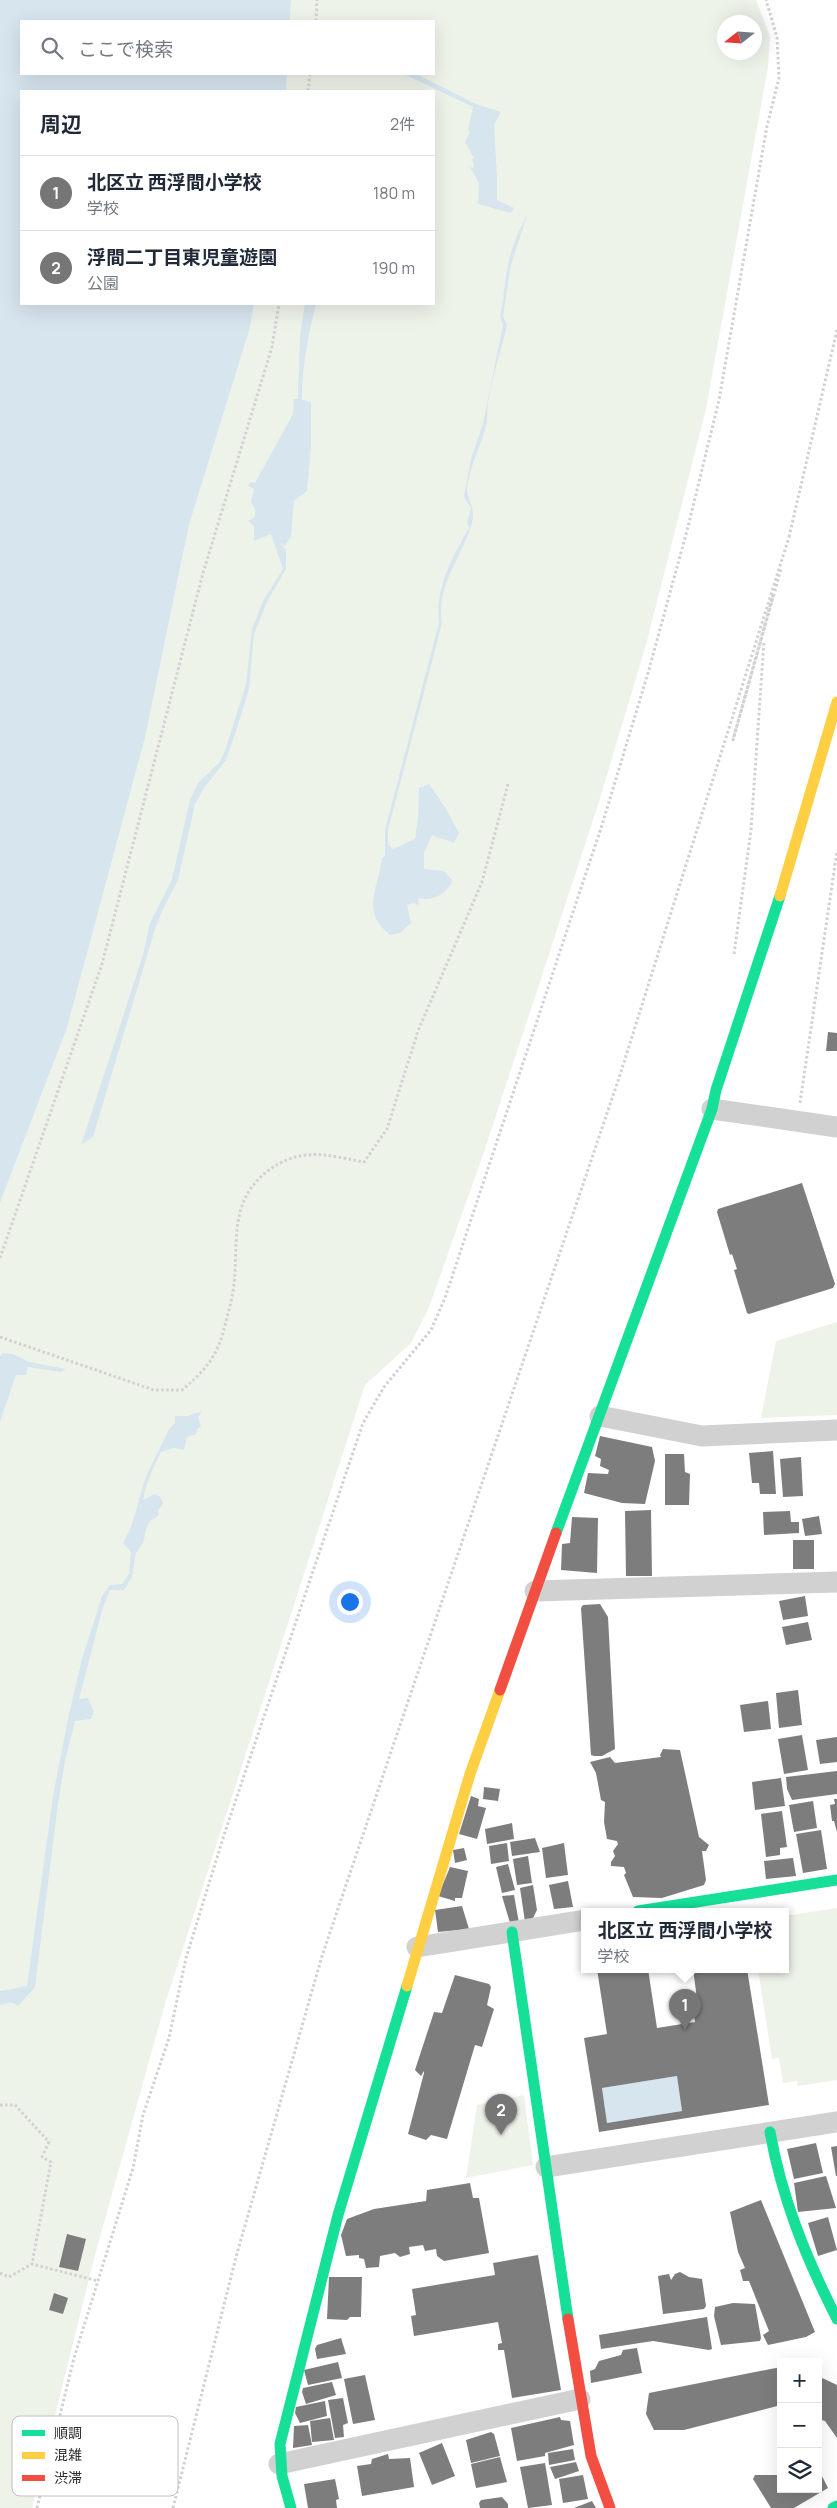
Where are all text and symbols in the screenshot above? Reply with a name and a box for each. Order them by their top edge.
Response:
north arrow [717,15,762,60]
search box [20,20,435,75]
icon: search [38,34,66,62]
text: ここで検索 [78,36,173,62]
text: 周辺 [40,110,82,138]
text: 2件 [390,113,415,135]
text: 北区立 西浮間小学校 [87,169,262,195]
text: 1 [52,182,60,204]
text: 180 m [373,182,415,204]
text: 学校 [87,197,119,219]
text: 浮間二丁目東児童遊園 [87,244,277,270]
text: 2 [51,257,61,279]
text: 190 m [372,257,415,279]
text: 公園 [87,272,119,294]
your location [337,1589,363,1615]
popup [581,1908,789,1973]
text: 北区立 西浮間小学校 [598,1917,772,1943]
text: 学校 [598,1945,630,1967]
pin: 1 [669,1989,701,2030]
pin: 2 [485,2094,517,2135]
map controls [777,2358,822,2493]
button: + [777,2358,822,2403]
button: − [777,2403,822,2448]
legend [12,2416,178,2496]
text: 順調 [54,2423,82,2442]
text: 混雑 [54,2445,82,2464]
button: layers [777,2448,822,2493]
text: 渋滞 [54,2468,82,2487]

